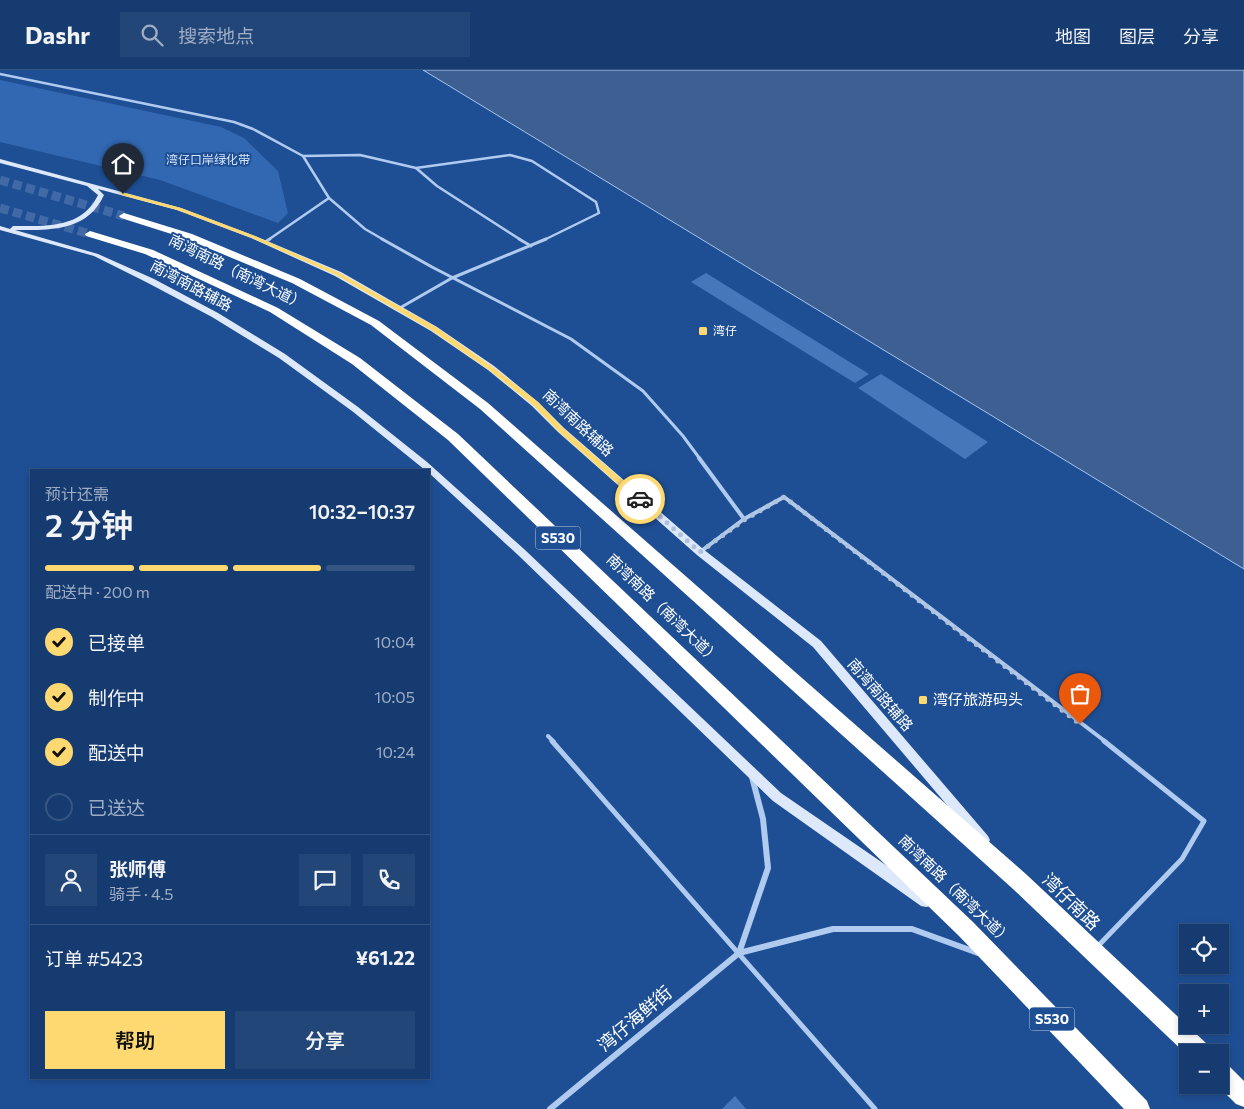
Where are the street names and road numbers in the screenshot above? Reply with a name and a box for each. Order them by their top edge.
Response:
street label: 南湾南路（南湾大道） [166,230,309,312]
street label: 南湾南路辅路 [148,256,235,314]
street label: 南湾南路辅路 [540,385,618,460]
road number: S530 [536,526,580,549]
street label: 南湾南路（南湾大道） [603,550,724,667]
street label: 南湾南路辅路 [844,654,917,734]
street label: 南湾南路（南湾大道） [895,831,1016,948]
street label: 湾仔南路 [1038,868,1105,934]
street label: 湾仔海鲜街 [593,981,676,1056]
road number: S530 [1030,1008,1074,1031]

